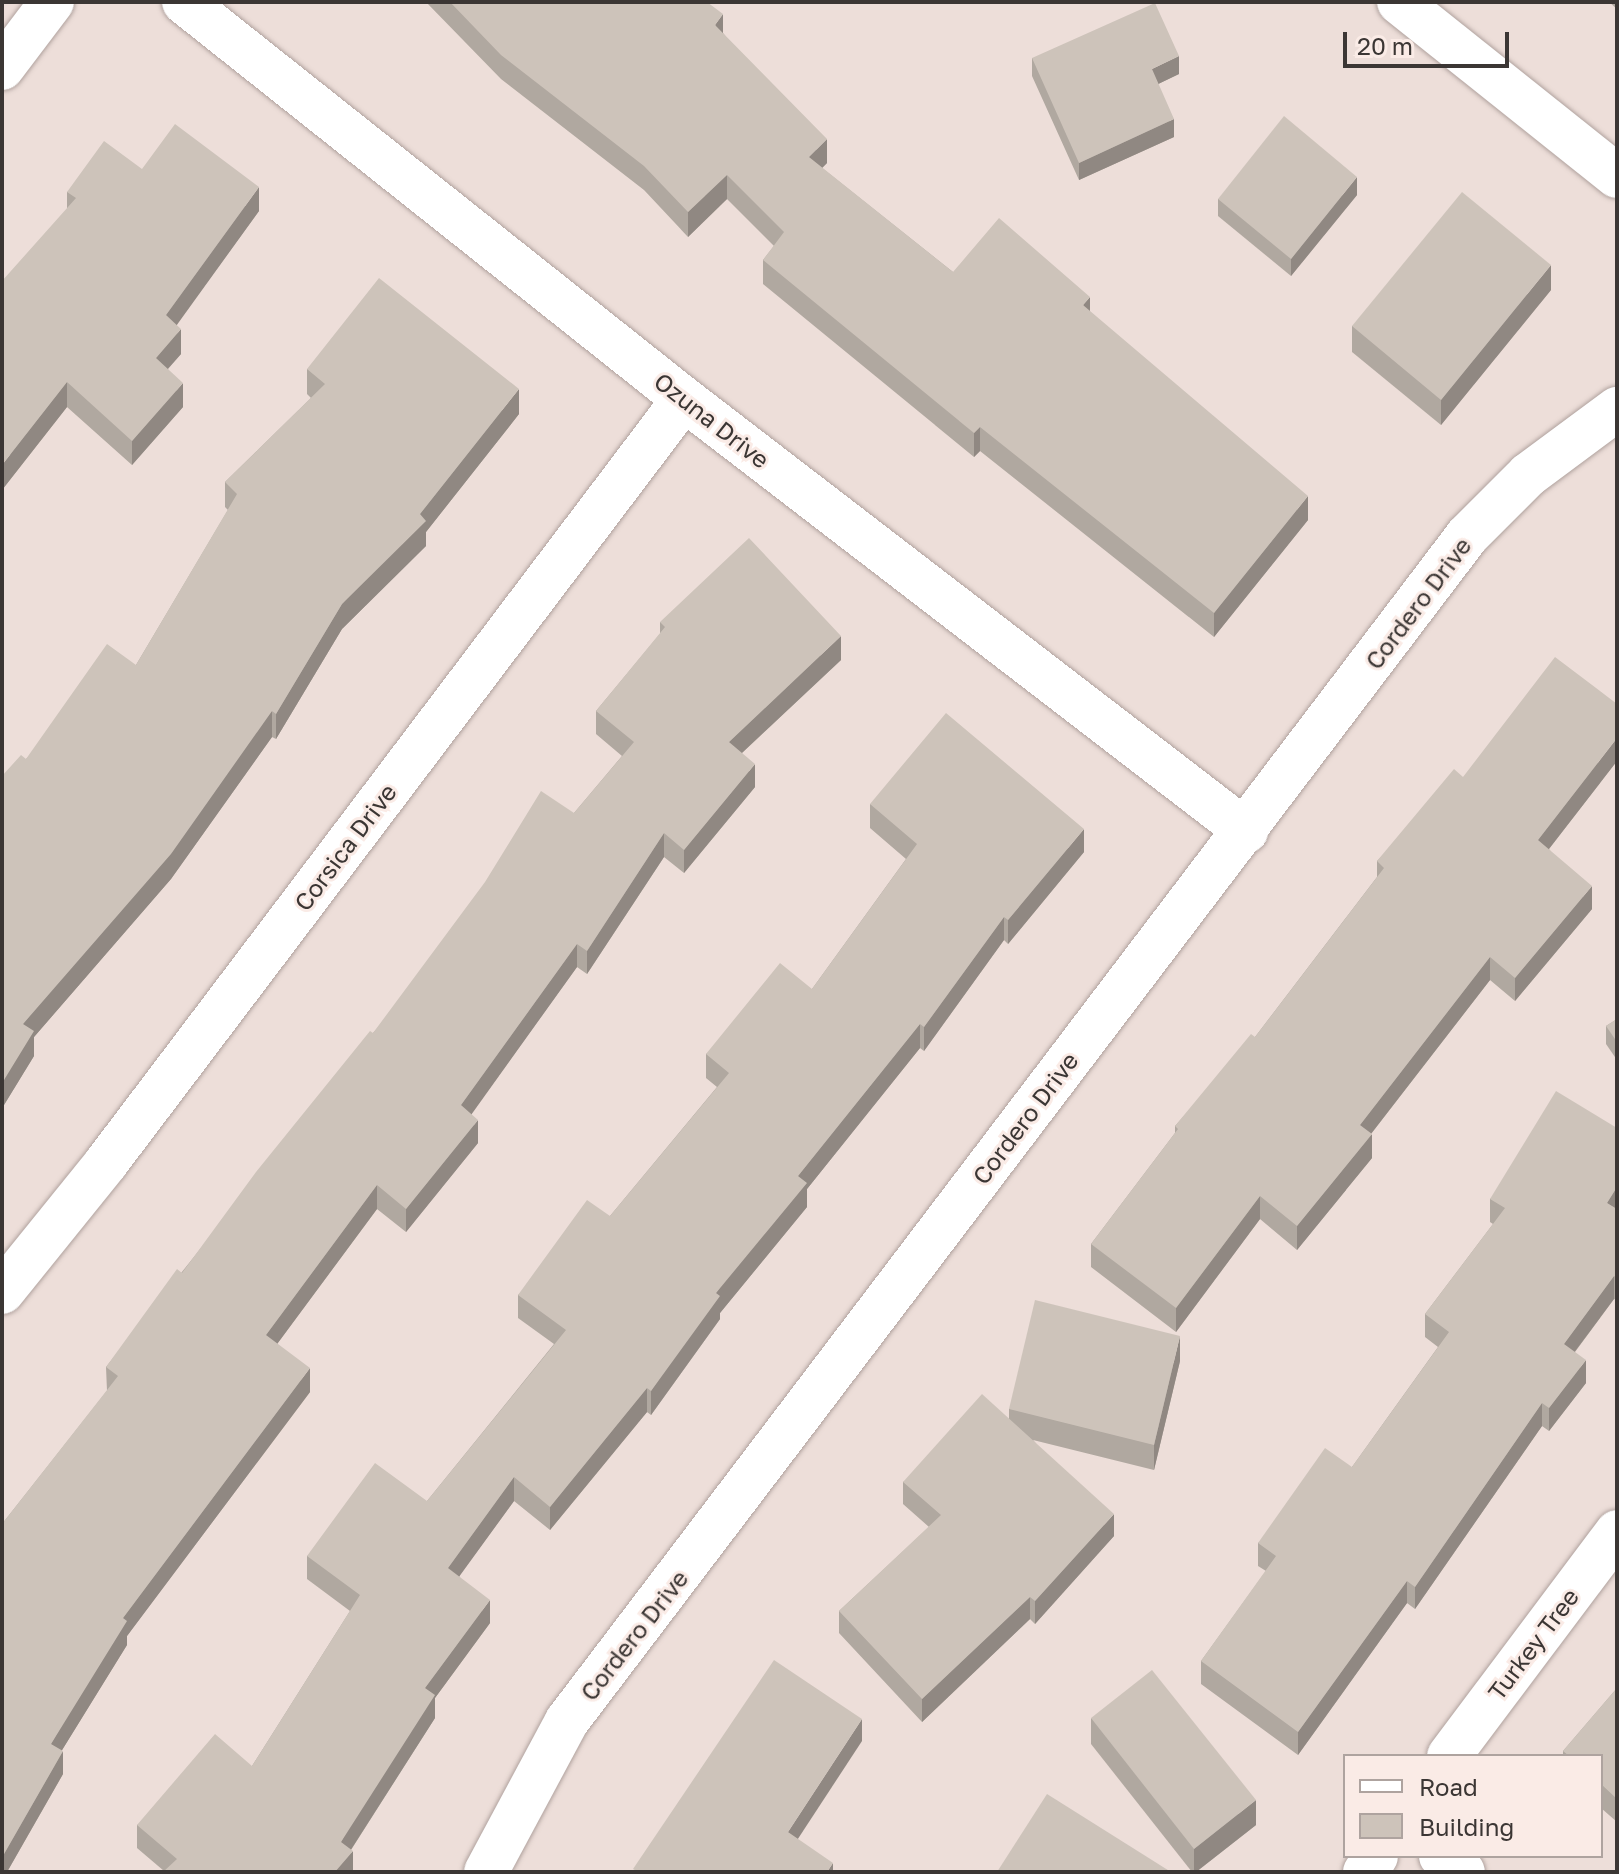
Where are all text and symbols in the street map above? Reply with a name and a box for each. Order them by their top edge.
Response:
scale bar [1347,16,1513,66]
text: 20 m [1357,31,1413,60]
street label: Ozuna Drive [649,366,775,474]
street label: Cordero Drive [1359,531,1477,675]
street label: Corsica Drive [288,778,402,916]
street label: Cordero Drive [966,1046,1084,1190]
street label: Cordero Drive [574,1564,694,1706]
street label: Turkey Tree [1482,1583,1584,1705]
legend [1343,1754,1603,1858]
text: Road [1419,1772,1478,1801]
text: Building [1419,1812,1514,1841]

